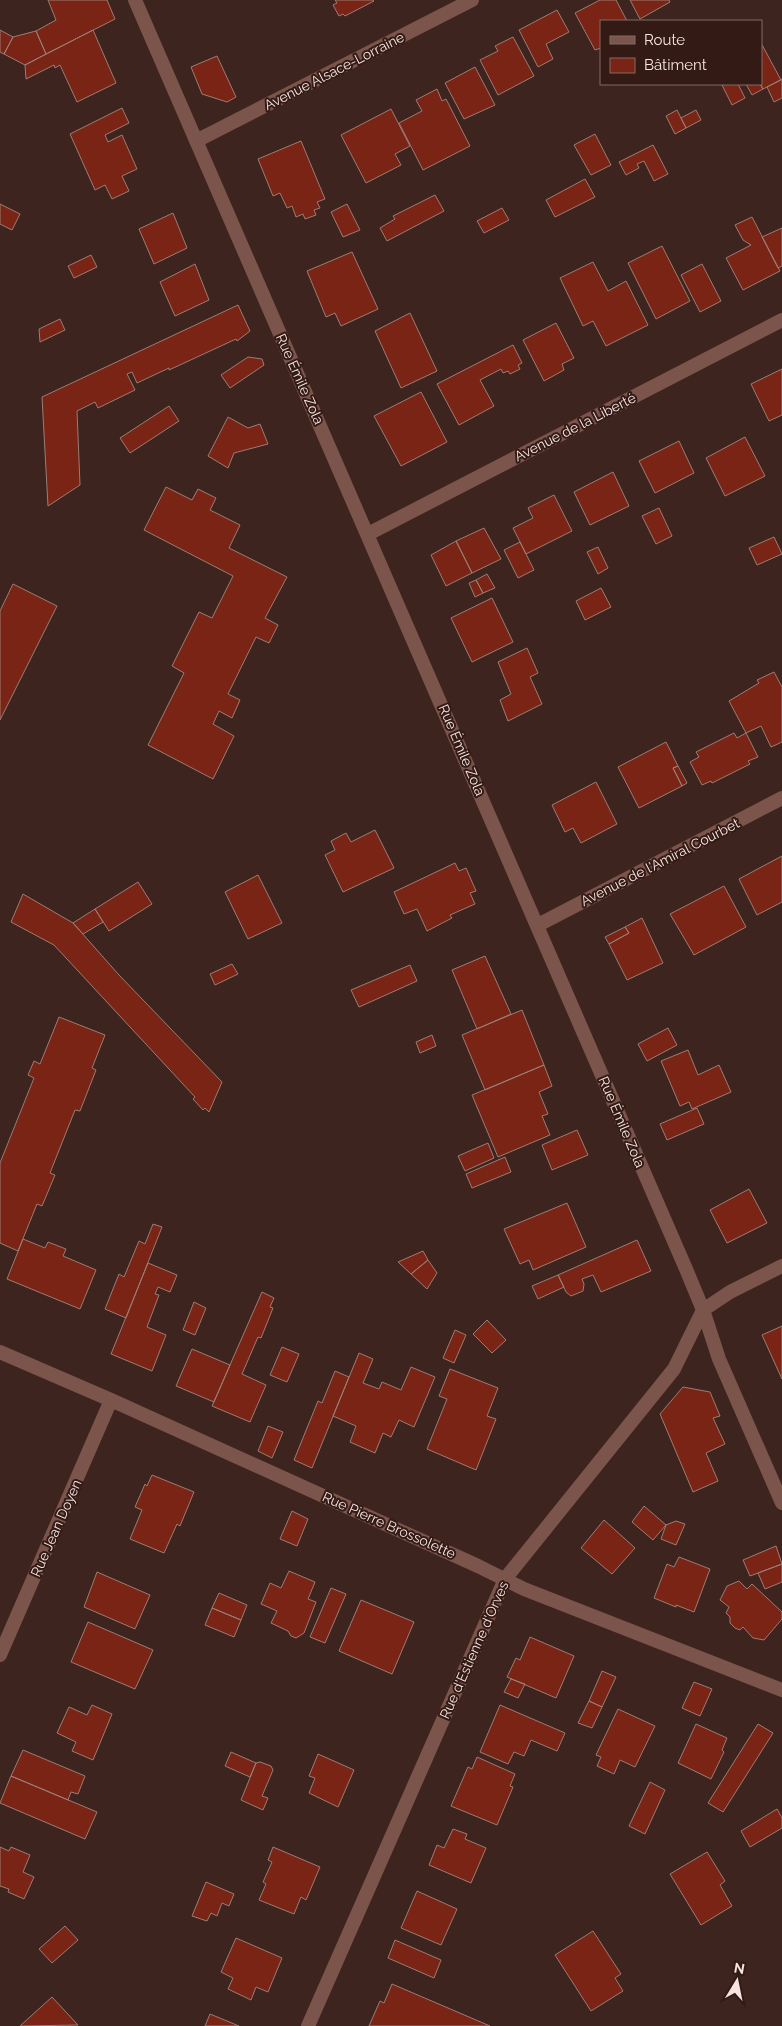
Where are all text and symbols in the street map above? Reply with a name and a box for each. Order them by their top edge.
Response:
legend [600,20,762,85]
street label: Avenue Alsace-Lorraine [261,29,407,113]
text: Route [644,31,685,49]
text: Bâtiment [644,56,707,74]
street label: Rue Émile Zola [273,331,328,427]
street label: Avenue de la Liberté [512,389,638,465]
street label: Rue Émile Zola [436,702,489,798]
street label: Avenue de l'Amiral Courbet [578,815,742,909]
street label: Rue Émile Zola [596,1074,649,1170]
street label: Rue Jean Doyen [27,1477,85,1579]
street label: Rue Pierre Brossolette [320,1488,458,1562]
street label: Rue d'Estienne d'Orves [436,1578,512,1721]
north arrow [712,1956,762,2006]
text: N [733,1959,746,1977]

